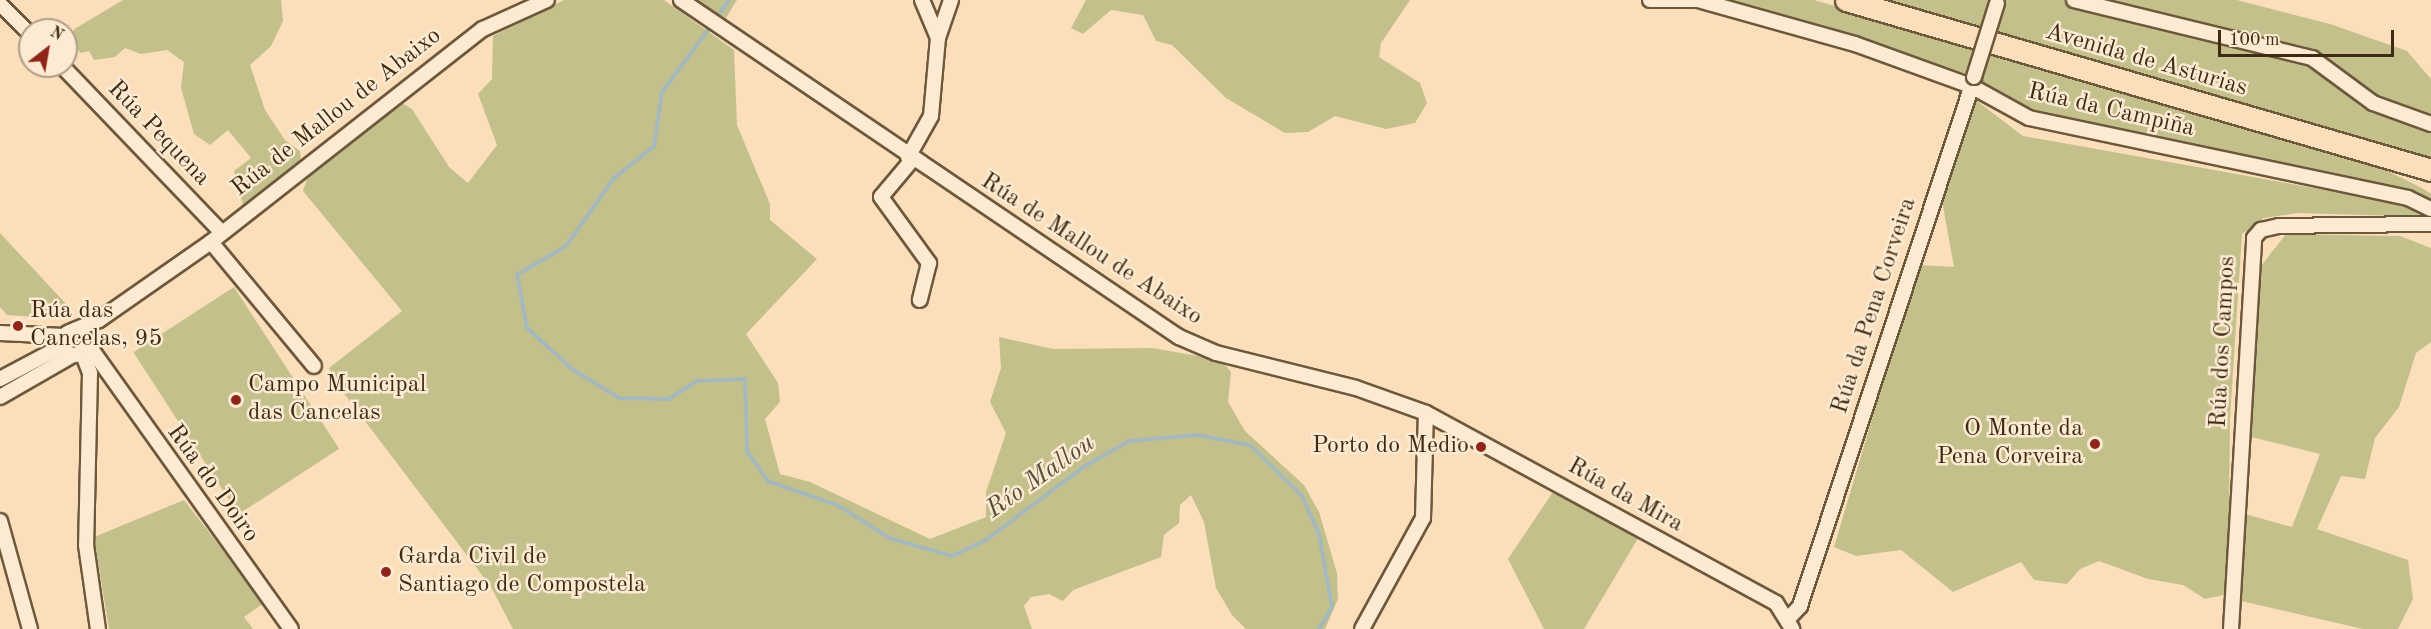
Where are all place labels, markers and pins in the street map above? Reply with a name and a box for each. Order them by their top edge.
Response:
place label: Rúa das Cancelas, 95 [30,298,162,354]
marker: Rúa das Cancelas, 95 [11,319,25,333]
place label: Campo Municipal das Cancelas [248,372,426,428]
marker: Campo Municipal das Cancelas [229,393,243,407]
place label: O Monte da Pena Corveira [1937,416,2083,472]
place label: Porto do Medio [1312,433,1469,461]
marker: O Monte da Pena Corveira [2088,437,2102,451]
marker: Porto do Medio [1474,440,1488,454]
place label: Garda Civil de Santiago de Compostela [398,544,646,600]
marker: Garda Civil de Santiago de Compostela [379,565,393,579]

